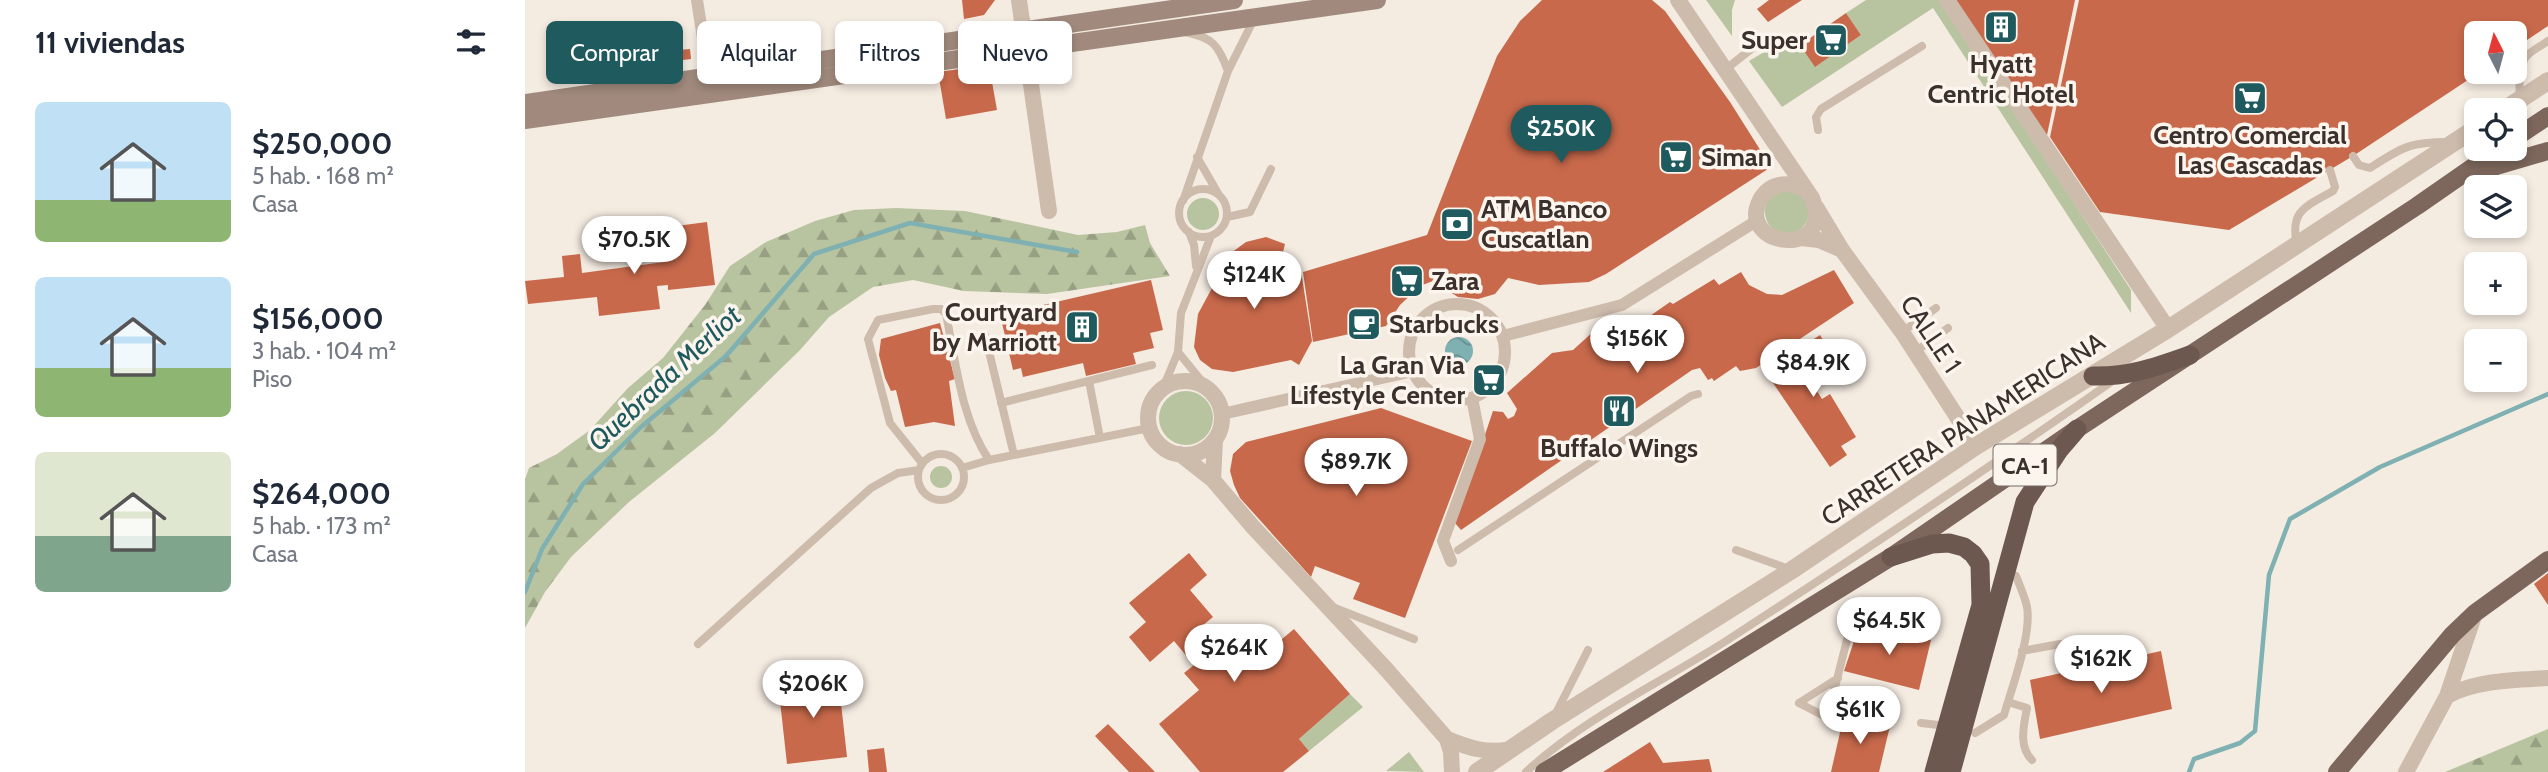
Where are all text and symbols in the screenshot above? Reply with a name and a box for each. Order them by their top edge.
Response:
building icon: Hyatt Centric Hotel [1982,8,2020,46]
chip: Comprar [546,21,683,84]
chip: Alquilar [697,21,821,84]
chip: Filtros [835,21,944,84]
chip: Nuevo [958,21,1072,84]
supermarket icon: Super [1812,21,1850,59]
north arrow [2464,21,2527,84]
map controls [2464,21,2527,392]
icon: filters [452,23,490,61]
text: 11 viviendas [35,24,185,61]
place label: Super [1741,24,1807,56]
place label: Hyatt Centric Hotel [1927,48,2075,110]
supermarket icon: Centro Comercial Las Cascadas [2231,79,2269,117]
button: locate [2464,98,2527,161]
pin: $250K [1512,106,1610,165]
text: $250K [1527,114,1595,142]
place label: Centro Comercial Las Cascadas [2153,119,2347,181]
text: $250,000 [252,125,392,162]
icon: home [91,130,175,214]
supermarket icon: Siman [1657,138,1695,176]
place label: Siman [1701,141,1772,173]
text: 5 hab. · 168 m² [252,162,394,190]
button: layers [2464,175,2527,238]
text: Casa [252,190,298,218]
place label: ATM Banco Cuscatlan [1481,193,1607,255]
bank icon: ATM Banco Cuscatlan [1438,205,1476,243]
pin: $70.5K [577,216,691,276]
text: $70.5K [598,225,670,253]
pin: $124K [1205,252,1303,311]
button: + [2464,252,2527,315]
text: $124K [1223,260,1285,288]
supermarket icon: Zara [1388,262,1426,300]
place label: Zara [1431,265,1479,297]
street label: CALLE 1 [1893,289,1969,379]
place label: Courtyard by Marriott [932,296,1057,358]
water label: Quebrada Merliot [580,298,748,458]
text: $156,000 [252,300,384,337]
icon: home [91,305,175,389]
cafe icon: Starbucks [1345,305,1383,343]
building icon: Courtyard by Marriott [1063,308,1101,346]
place label: Starbucks [1389,308,1499,340]
pin: $156K [1588,316,1686,375]
text: $156K [1606,324,1668,352]
street label: CARRETERA PANAMERICANA [1815,325,2111,533]
button: − [2464,329,2527,392]
text: 3 hab. · 104 m² [252,337,396,365]
pin: $84.9K [1756,340,1870,399]
text: $84.9K [1776,348,1850,376]
place label: La Gran Via Lifestyle Center [1290,349,1465,411]
supermarket icon: La Gran Via Lifestyle Center [1470,361,1508,399]
text: Piso [252,365,292,393]
restaurant icon: Buffalo Wings [1600,392,1638,430]
place label: Buffalo Wings [1540,432,1698,464]
pin: $89.7K [1299,438,1413,498]
road number: CA-1 [1993,444,2057,486]
text: $89.7K [1320,447,1392,475]
text: $264,000 [252,475,391,512]
icon: home [91,480,175,564]
text: 5 hab. · 173 m² [252,512,391,540]
text: Casa [252,540,298,568]
pin: $64.5K [1832,598,1946,657]
text: $64.5K [1853,606,1925,634]
pin: $264K [1185,624,1283,684]
text: $264K [1200,633,1268,661]
pin: $162K [2052,636,2150,695]
text: $162K [2070,644,2132,672]
pin: $206K [764,660,862,720]
text: $206K [778,669,848,697]
pin: $61K [1819,686,1901,746]
text: $61K [1835,695,1885,723]

